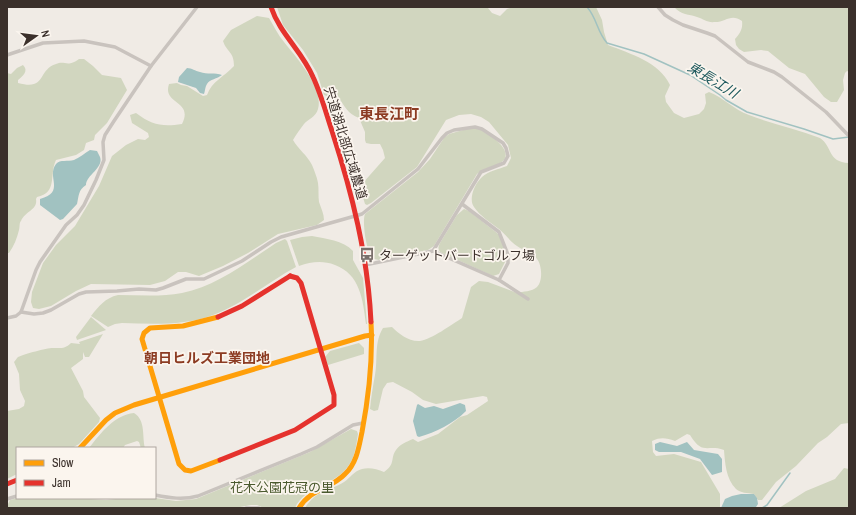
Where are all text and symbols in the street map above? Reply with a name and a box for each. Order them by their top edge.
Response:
north arrow [16,16,56,56]
text: N [38,29,53,38]
water label: 東長江川 [684,58,743,103]
street label: 宍道湖北部広域農道 [320,85,371,202]
district label: 東長江町 [359,103,419,124]
bus stop icon: ターゲットバードゴルフ場 [358,246,376,264]
place label: ターゲットバードゴルフ場 [379,247,535,264]
district label: 朝日ヒルズ工業団地 [144,349,270,367]
legend [16,447,156,499]
text: Slow [52,455,74,471]
text: Jam [52,475,71,491]
park label: 花木公園花冠の里 [230,479,334,496]

